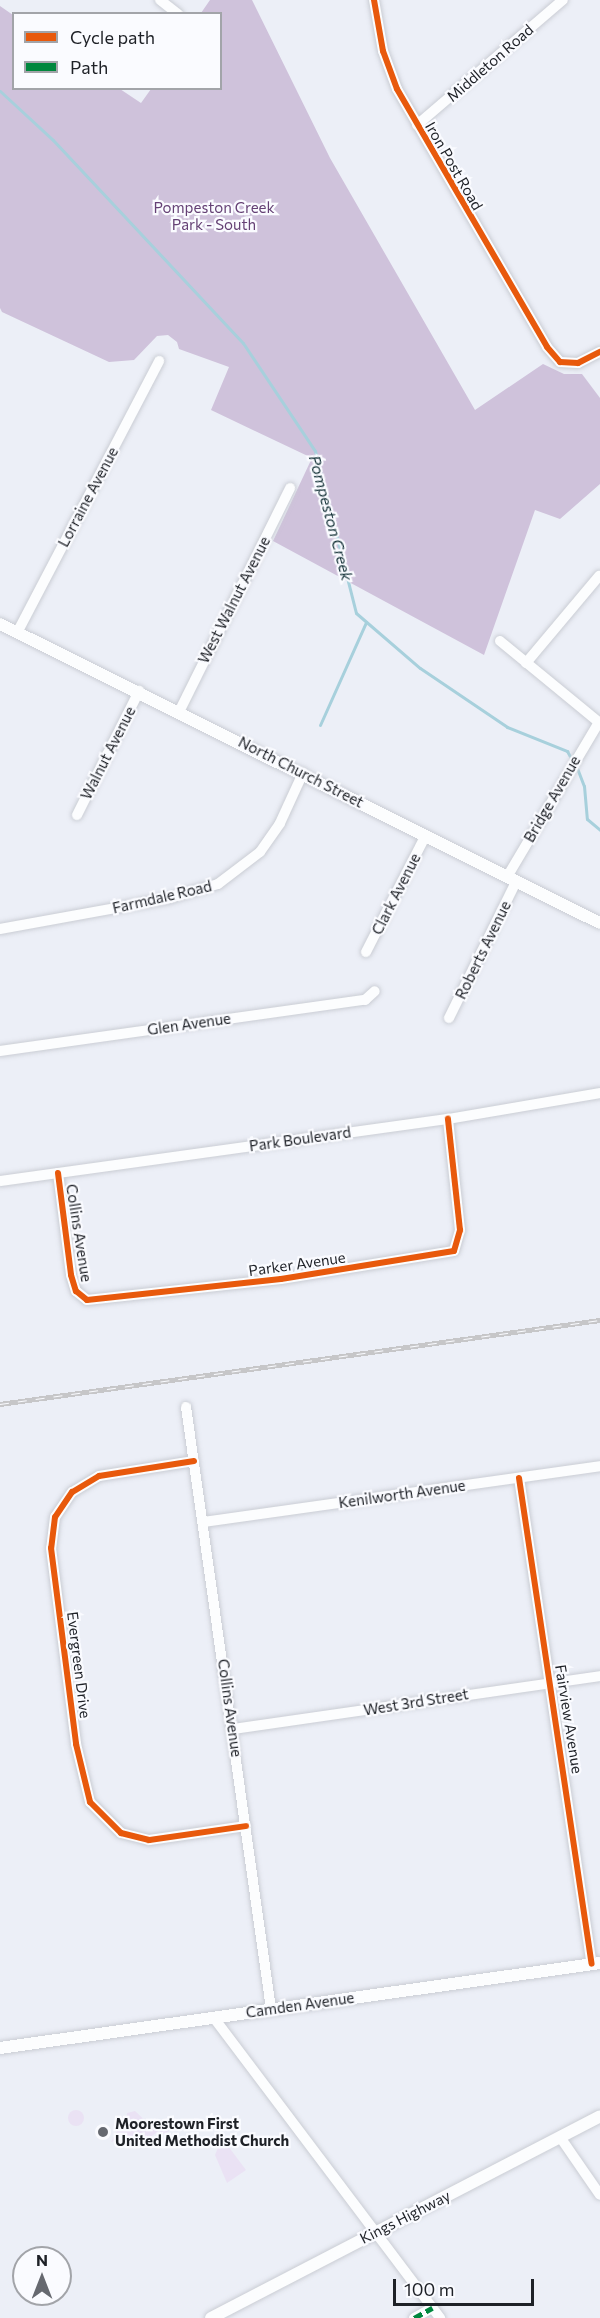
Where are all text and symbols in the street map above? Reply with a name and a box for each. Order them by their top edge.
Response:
legend [12,12,222,90]
street label: Middleton Road [443,21,537,105]
text: Cycle path [70,26,155,48]
text: Path [70,56,108,78]
street label: Iron Post Road [421,119,487,213]
park label: Pompeston Creek Park - South [153,198,275,233]
street label: Lorraine Avenue [54,444,122,550]
water label: Pompeston Creek [305,453,357,583]
street label: West Walnut Avenue [194,533,274,667]
street label: Walnut Avenue [77,703,139,803]
street label: North Church Street [235,733,367,811]
street label: Bridge Avenue [520,753,584,845]
street label: Clark Avenue [368,850,424,938]
street label: Farmdale Road [111,877,213,917]
street label: Roberts Avenue [451,898,515,1002]
street label: Glen Avenue [146,1009,232,1039]
street label: Park Boulevard [248,1123,352,1155]
street label: Collins Avenue [62,1183,96,1283]
street label: Parker Avenue [247,1248,347,1280]
street label: Kenilworth Avenue [337,1476,467,1512]
street label: Evergreen Drive [64,1611,94,1719]
street label: Collins Avenue [214,1658,246,1758]
street label: Fairview Avenue [551,1663,587,1775]
street label: West 3rd Street [362,1685,470,1719]
street label: Camden Avenue [245,1988,355,2022]
place label: Moorestown First United Methodist Church [115,2114,289,2149]
marker: Moorestown First United Methodist Church [96,2125,110,2139]
street label: Kings Highway [357,2186,453,2248]
north arrow [12,2246,72,2306]
text: N [36,2250,48,2269]
scale bar [396,2267,537,2305]
text: 100 m [404,2278,454,2300]

